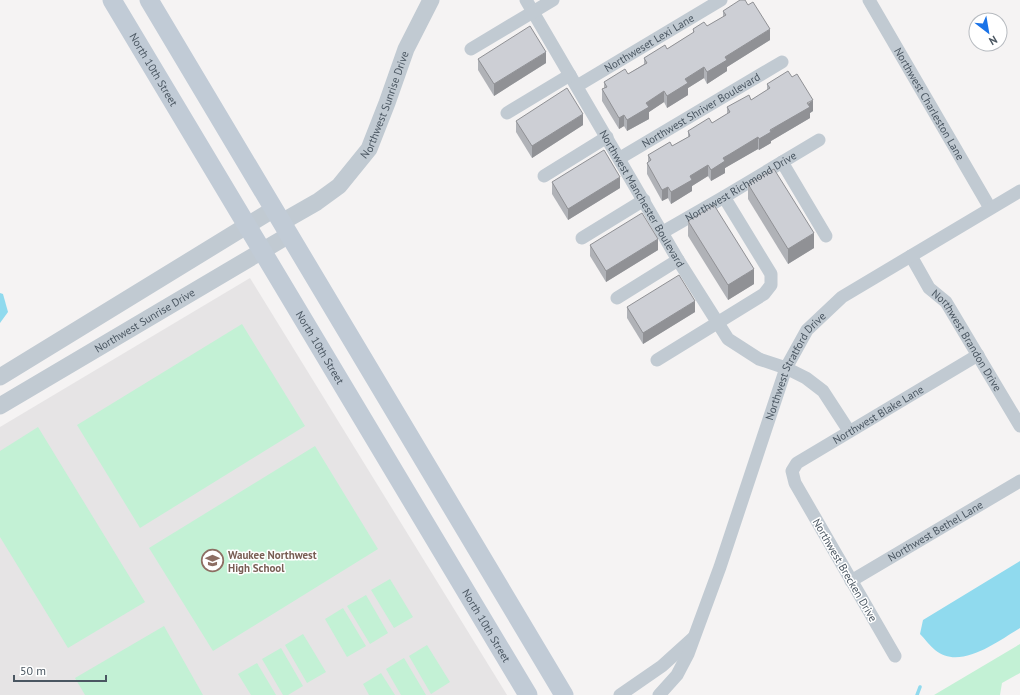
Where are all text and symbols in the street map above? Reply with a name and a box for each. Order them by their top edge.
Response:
street label: Northweset Lexi Lane [602,11,697,75]
north arrow [968,12,1008,52]
street label: North 10th Street [126,30,181,109]
text: N [986,33,1000,48]
street label: Northwest Charleston Lane [891,45,968,163]
street label: Northwest Sunrise Drive [357,49,412,161]
street label: Northwest Shriver Boulevard [639,70,763,151]
street label: Northwest Manchester Boulevard [597,127,688,270]
street label: Northwest Richmond Drive [683,148,799,225]
street label: Northwest Sunrise Drive [92,285,198,356]
street label: Northwest Brandon Drive [929,286,1005,394]
street label: North 10th Street [293,308,347,387]
street label: Northwest Stratford Drive [762,309,829,422]
street label: Northwest Blake Lane [830,382,926,447]
street label: Northwest Bethel Lane [885,497,986,565]
street label: Northwest Brecken Drive [810,516,880,624]
school or university icon: Waukee Northwest High School [199,548,225,574]
place label: Waukee Northwest High School [228,548,317,575]
street label: North 10th Street [459,586,514,665]
scale bar [14,657,106,683]
text: 50 m [20,663,46,678]

